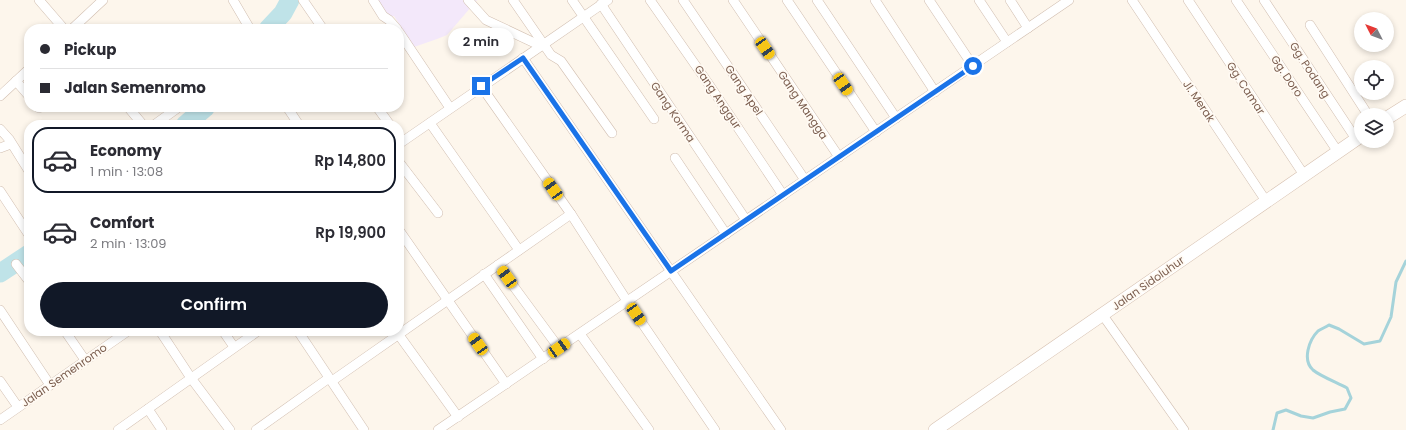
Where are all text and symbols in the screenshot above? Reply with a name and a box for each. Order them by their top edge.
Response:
north arrow [1354,12,1394,52]
map controls [1354,12,1394,148]
callout: 2 min [448,28,514,56]
text: 2 min [463,32,499,51]
car [753,35,777,61]
text: Pickup [64,39,116,60]
street label: Gg. Podang [1286,39,1334,101]
street label: Gg. Doro [1267,52,1307,100]
route start [964,57,982,75]
street label: Gg. Camar [1223,58,1269,118]
button: locate [1354,60,1394,100]
street label: Gang Anggur [691,62,745,132]
street label: Gang Apel [721,62,767,118]
street label: Gang Mangga [774,68,832,142]
car [831,71,855,97]
text: Jalan Semenromo [64,77,206,98]
route end [472,77,490,95]
street label: Jl. Merak [1179,77,1219,125]
street label: Gang Korma [647,79,699,145]
button: layers [1354,108,1394,148]
text: Economy [90,140,162,161]
icon: car [42,142,78,178]
text: Rp 14,800 [314,150,386,171]
text: 1 min · 13:08 [90,162,163,181]
car [541,176,565,202]
text: Comfort [90,212,154,233]
icon: car [42,214,78,250]
text: Rp 19,900 [315,222,386,243]
text: 2 min · 13:09 [90,234,167,253]
street label: Jalan Sidoluhur [1109,252,1187,314]
car [495,264,519,290]
button: Confirm [40,282,388,328]
car [624,301,648,327]
car [466,331,490,357]
car [546,336,572,360]
street label: Jalan Semenromo [18,339,110,411]

